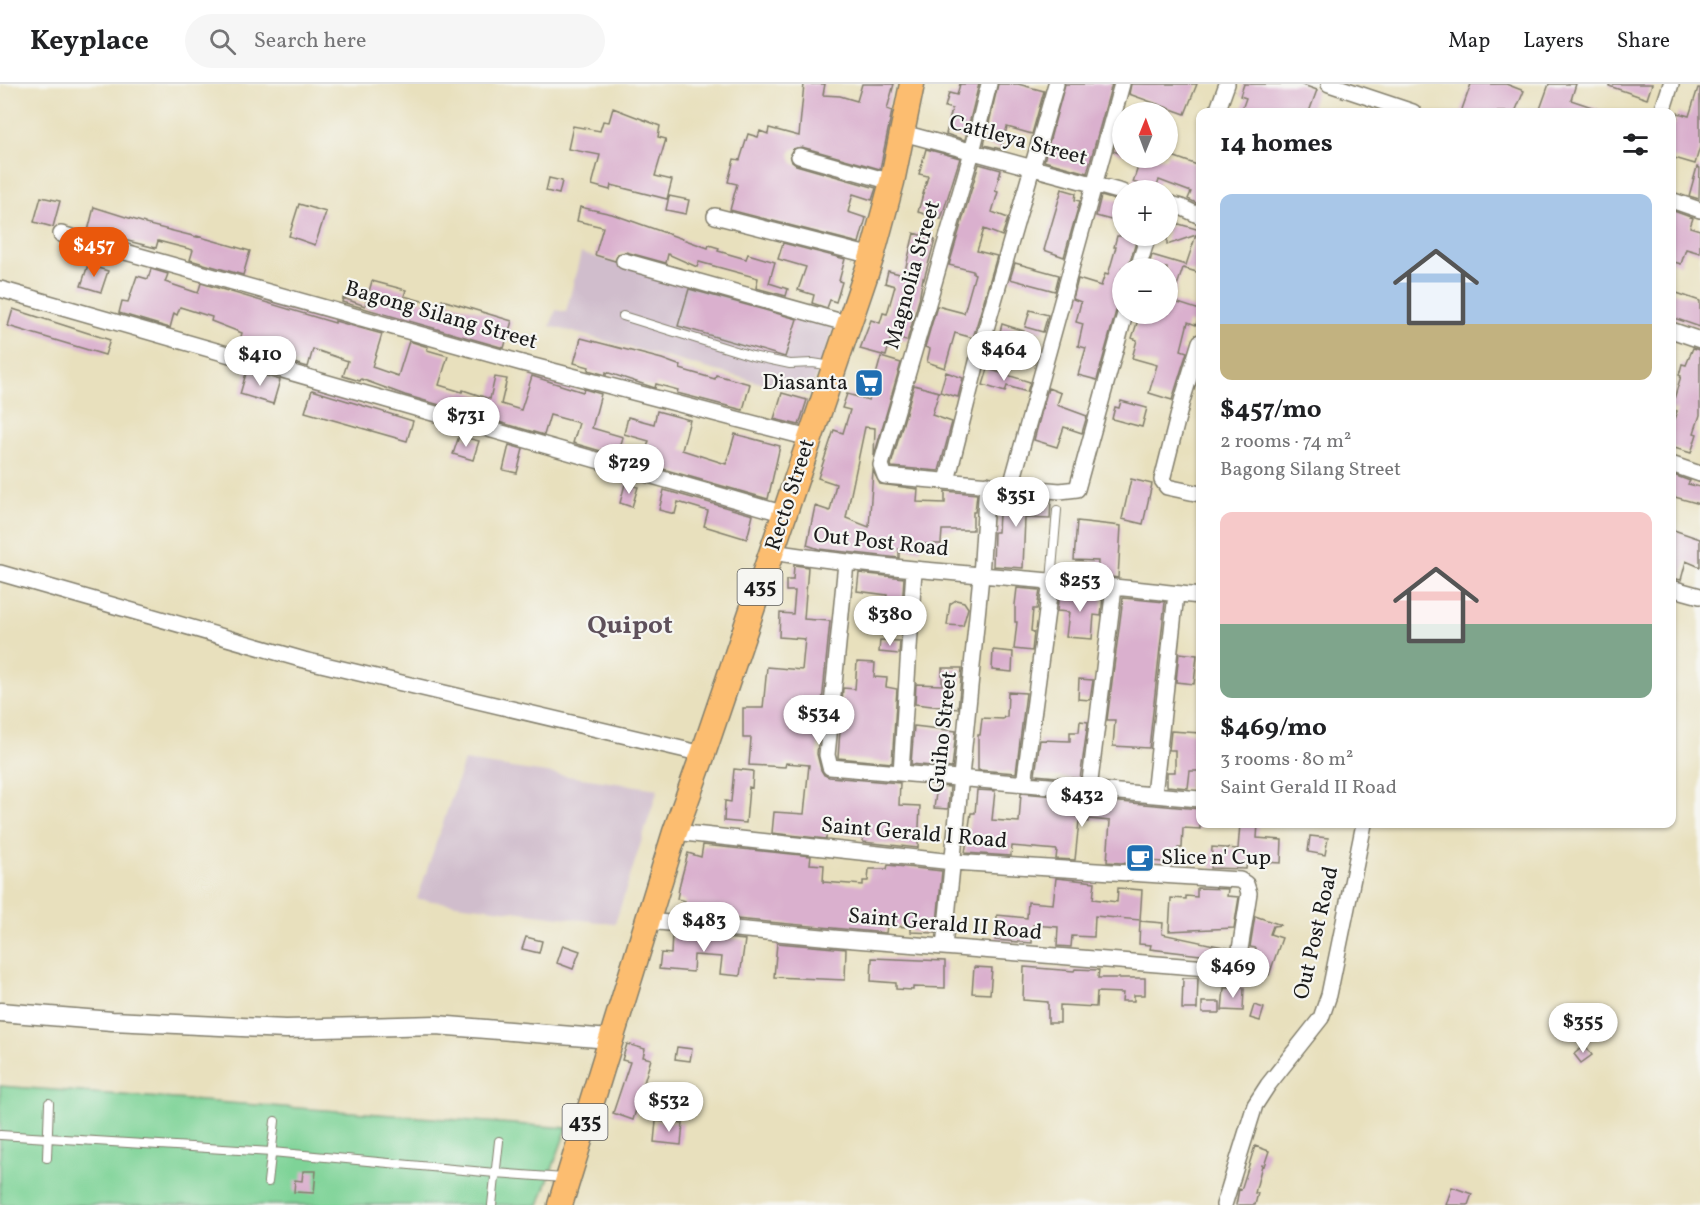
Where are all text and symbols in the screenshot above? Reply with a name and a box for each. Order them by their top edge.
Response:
search box [185,14,605,68]
text: Keyplace [30,22,149,61]
icon: search [206,25,239,58]
text: Search here [254,26,366,57]
text: Map [1448,27,1490,56]
text: Layers [1523,27,1584,56]
text: Share [1617,27,1670,56]
north arrow [1112,102,1178,168]
map controls [1112,102,1178,324]
street label: Cattleya Street [945,108,1091,174]
text: 14 homes [1220,126,1333,162]
icon: filters [1619,128,1652,161]
button: + [1112,180,1178,246]
street label: Magnolia Street [877,197,949,353]
pin: $457 [58,227,130,278]
text: $457 [73,232,115,260]
icon: home [1382,233,1490,341]
button: − [1112,258,1178,324]
street label: Bagong Silang Street [341,274,541,358]
pin: $464 [968,331,1040,382]
pin: $410 [224,336,296,387]
text: $464 [981,336,1027,364]
text: $410 [238,341,282,369]
supermarket icon: Diasanta [853,367,885,399]
place label: Diasanta [762,368,848,399]
text: $457/mo [1220,392,1322,428]
pin: $731 [430,397,502,448]
text: $731 [447,402,485,430]
text: 2 rooms · 74 m² [1220,428,1351,456]
street label: Recto Street [758,435,824,555]
pin: $729 [593,444,665,495]
text: $729 [608,449,650,477]
text: Bagong Silang Street [1220,456,1401,484]
pin: $351 [980,477,1052,528]
text: $351 [996,482,1036,510]
street label: Out Post Road [812,520,950,566]
icon: home [1382,551,1490,659]
pin: $253 [1044,562,1116,613]
text: $253 [1059,567,1101,595]
road number: 435 [738,569,783,605]
pin: $380 [854,596,926,647]
text: $380 [868,601,912,629]
district label: Quipot [587,608,673,644]
street label: Guiho Street [922,669,966,794]
pin: $534 [783,695,855,746]
text: $534 [797,700,841,728]
text: $469/mo [1220,710,1327,746]
text: 3 rooms · 80 m² [1220,746,1353,774]
text: Saint Gerald II Road [1220,774,1397,802]
pin: $432 [1046,777,1118,828]
text: $432 [1060,782,1104,810]
street label: Saint Gerald I Road [820,810,1008,858]
cafe icon: Slice n' Cup [1124,842,1156,874]
place label: Slice n' Cup [1161,843,1271,874]
street label: Out Post Road [1287,863,1347,1003]
street label: Saint Gerald II Road [847,901,1043,949]
pin: $483 [668,902,740,953]
text: $483 [682,907,726,935]
pin: $469 [1197,948,1269,999]
text: $469 [1210,953,1256,981]
pin: $355 [1547,1003,1619,1054]
text: $355 [1563,1008,1603,1036]
pin: $532 [633,1082,705,1133]
text: $532 [648,1087,690,1115]
road number: 435 [562,1104,608,1140]

